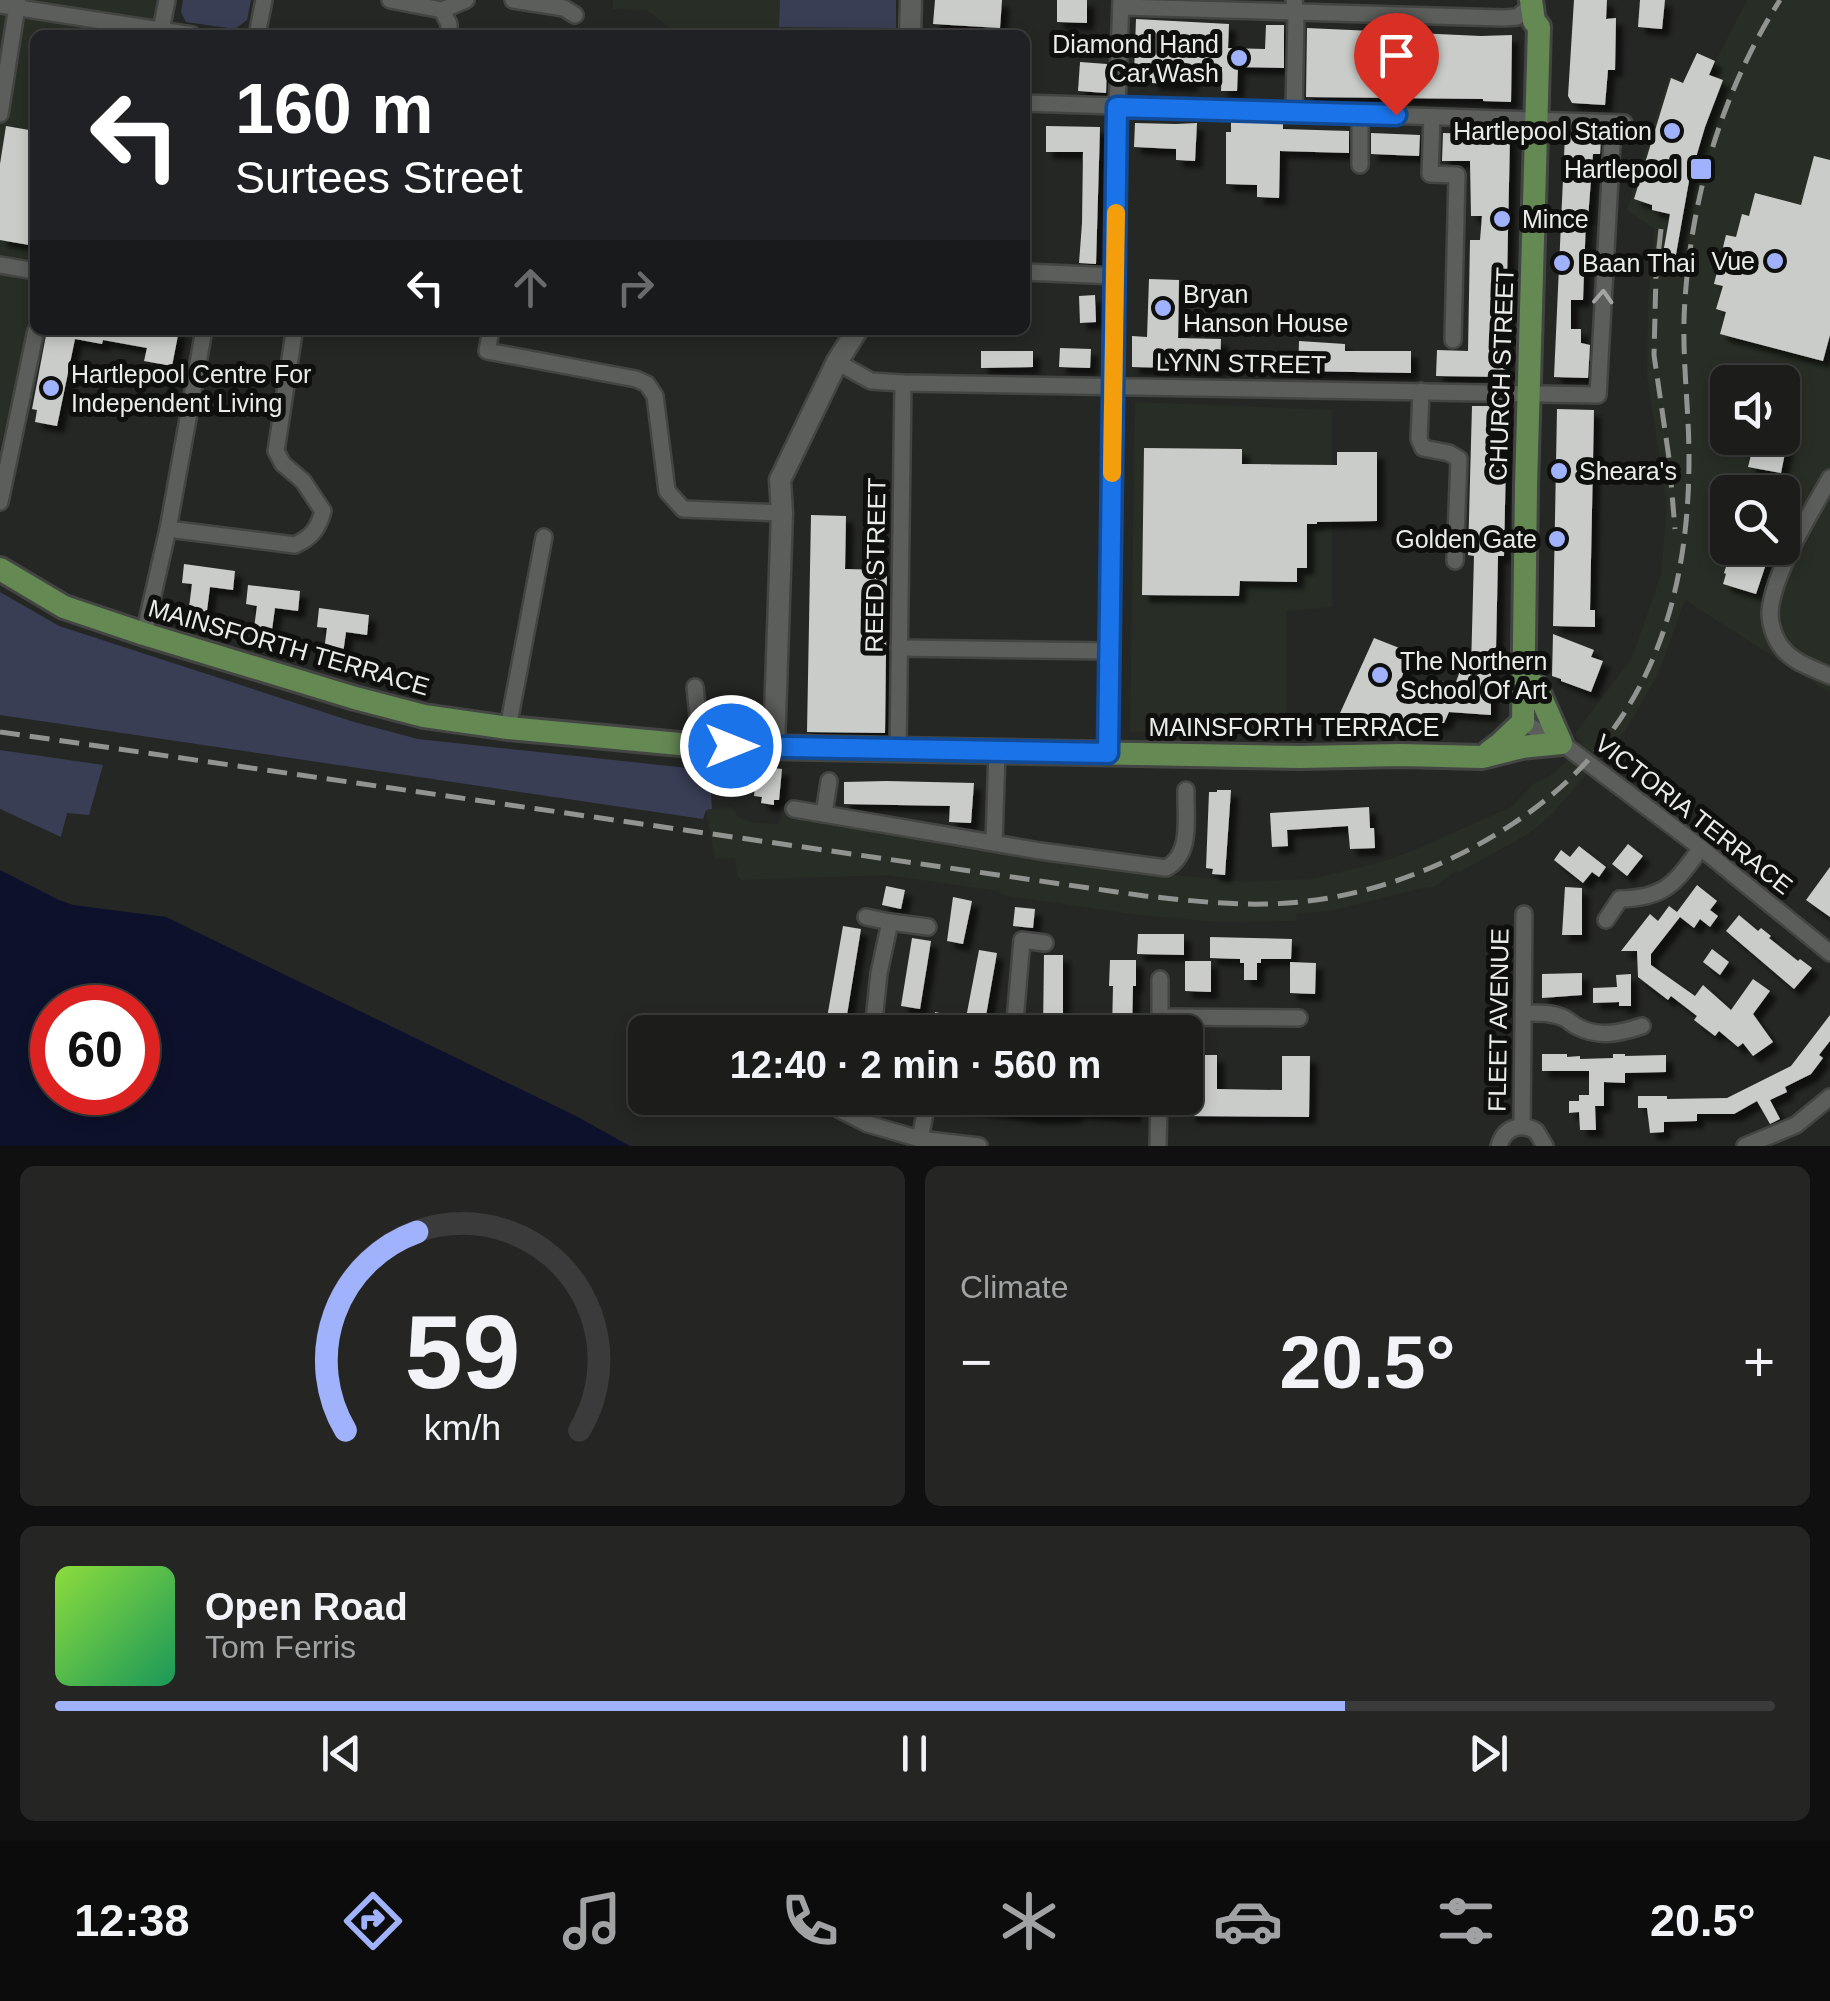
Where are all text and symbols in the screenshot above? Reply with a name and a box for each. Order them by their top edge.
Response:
pin [1354,13,1439,116]
icon: arrive [1369,28,1424,83]
place label: Diamond Hand Car Wash [1052,30,1219,87]
marker: Diamond Hand Car Wash [1228,47,1250,69]
icon: left [70,70,200,200]
text: 160 m [235,70,433,148]
place label: Hartlepool Station [1453,117,1652,145]
marker: Hartlepool Station [1661,120,1683,142]
text: Surtees Street [235,152,523,203]
place label: Hartlepool [1564,155,1678,183]
marker: Hartlepool [1688,156,1714,182]
place label: Mince [1522,205,1589,233]
marker: Mince [1491,208,1513,230]
place label: Vue [1711,247,1755,275]
place label: Baan Thai [1582,249,1696,277]
marker: Vue [1764,250,1786,272]
marker: Baan Thai [1551,252,1573,274]
icon: left [398,260,453,315]
icon: ahead [503,260,558,315]
icon: right [608,260,663,315]
street label: CHURCH STREET [1483,267,1519,481]
place label: Bryan Hanson House [1183,280,1348,337]
one-way arrow [1593,289,1614,305]
marker: Bryan Hanson House [1152,297,1174,319]
street label: LYNN STREET [1156,348,1326,378]
place label: Hartlepool Centre For Independent Living [71,360,311,417]
map controls [1710,365,1800,565]
button: sound [1710,365,1800,455]
marker: Hartlepool Centre For Independent Living [40,377,62,399]
place label: Sheara's [1579,457,1677,485]
marker: Sheara's [1548,460,1570,482]
button: search [1710,475,1800,565]
street label: REED STREET [859,477,891,653]
place label: Golden Gate [1395,525,1537,553]
marker: Golden Gate [1546,528,1568,550]
street label: MAINSFORTH TERRACE [145,593,433,701]
place label: The Northern School Of Art [1400,647,1547,704]
marker: The Northern School Of Art [1369,664,1391,686]
position arrow [679,694,783,798]
street label: MAINSFORTH TERRACE [1149,713,1439,741]
street label: VICTORIA TERRACE [1590,728,1798,900]
street label: FLEET AVENUE [1482,928,1514,1112]
speed limit sign: 60 [30,985,160,1115]
text: 12:40 · 2 min · 560 m [730,1044,1101,1086]
text: Climate [960,1269,1068,1305]
text: 59 [405,1294,520,1410]
text: 20.5° [1280,1320,1455,1404]
text: − [960,1331,992,1393]
text: + [1743,1331,1775,1393]
text: km/h [424,1408,501,1448]
text: Open Road [205,1586,408,1628]
text: Tom Ferris [205,1629,356,1665]
icon: previous [314,1726,369,1781]
icon: pause [887,1726,942,1781]
icon: next [1461,1726,1516,1781]
icon: directions [338,1886,408,1956]
icon: music [557,1886,627,1956]
icon: phone [775,1886,845,1956]
icon: climate [994,1886,1064,1956]
icon: car [1213,1886,1283,1956]
icon: filters [1431,1886,1501,1956]
text: 12:38 [74,1895,189,1946]
text: 20.5° [1650,1895,1756,1946]

